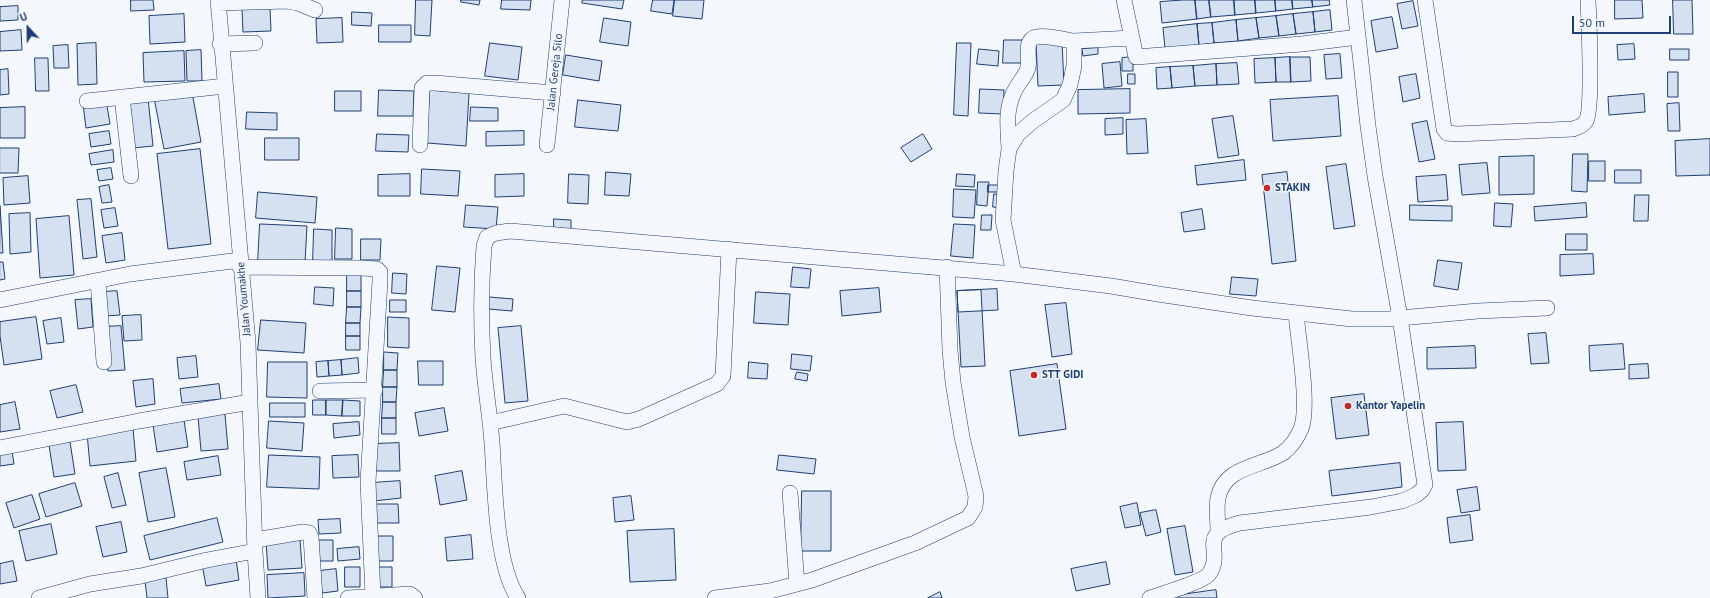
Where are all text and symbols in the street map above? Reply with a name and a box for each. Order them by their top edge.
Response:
north arrow [8,8,48,48]
scale bar [1574,8,1673,34]
text: U [18,9,29,25]
text: 50 m [1579,15,1605,30]
street label: Jalan Gereja Silo [544,33,566,111]
place label: STAKIN [1275,181,1310,195]
marker: STAKIN [1262,183,1272,193]
street label: Jalan Youmakhe [234,261,254,337]
place label: STT GIDI [1042,368,1083,382]
marker: STT GIDI [1029,370,1039,380]
place label: Kantor Yapelin [1356,399,1425,413]
marker: Kantor Yapelin [1343,401,1353,411]

